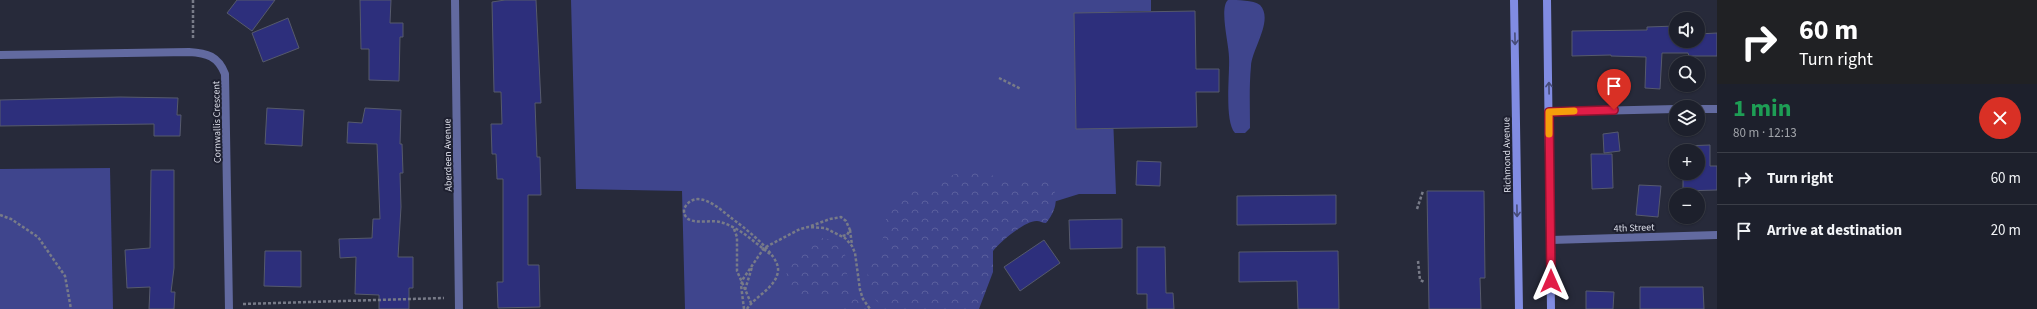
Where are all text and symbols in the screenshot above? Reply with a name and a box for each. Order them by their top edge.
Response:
text: 60 m [1799,10,1858,50]
map controls [1669,12,1705,224]
button: sound [1669,12,1705,48]
icon: right [1733,16,1785,68]
one-way arrow [1511,32,1519,45]
text: Turn right [1799,47,1873,72]
button: search [1669,56,1705,92]
pin [1597,69,1631,110]
icon: arrive [1603,75,1625,97]
street label: Cornwallis Crescent [209,80,225,163]
one-way arrow [1545,82,1553,95]
text: 1 min [1733,91,1791,126]
button: close [1979,97,2021,139]
button: layers [1669,100,1705,136]
street label: Richmond Avenue [1499,117,1515,193]
street label: Aberdeen Avenue [440,118,456,192]
text: 80 m · 12:13 [1733,124,1797,142]
button: + [1669,144,1705,180]
icon: right [1733,168,1755,190]
text: Turn right [1767,168,1833,189]
text: 60 m [1991,168,2021,189]
button: − [1669,188,1705,224]
one-way arrow [1513,204,1521,217]
street label: 4th Street [1613,220,1655,236]
icon: arrive [1733,220,1755,242]
text: Arrive at destination [1767,220,1902,241]
text: 20 m [1991,220,2021,241]
position arrow [1530,260,1572,302]

